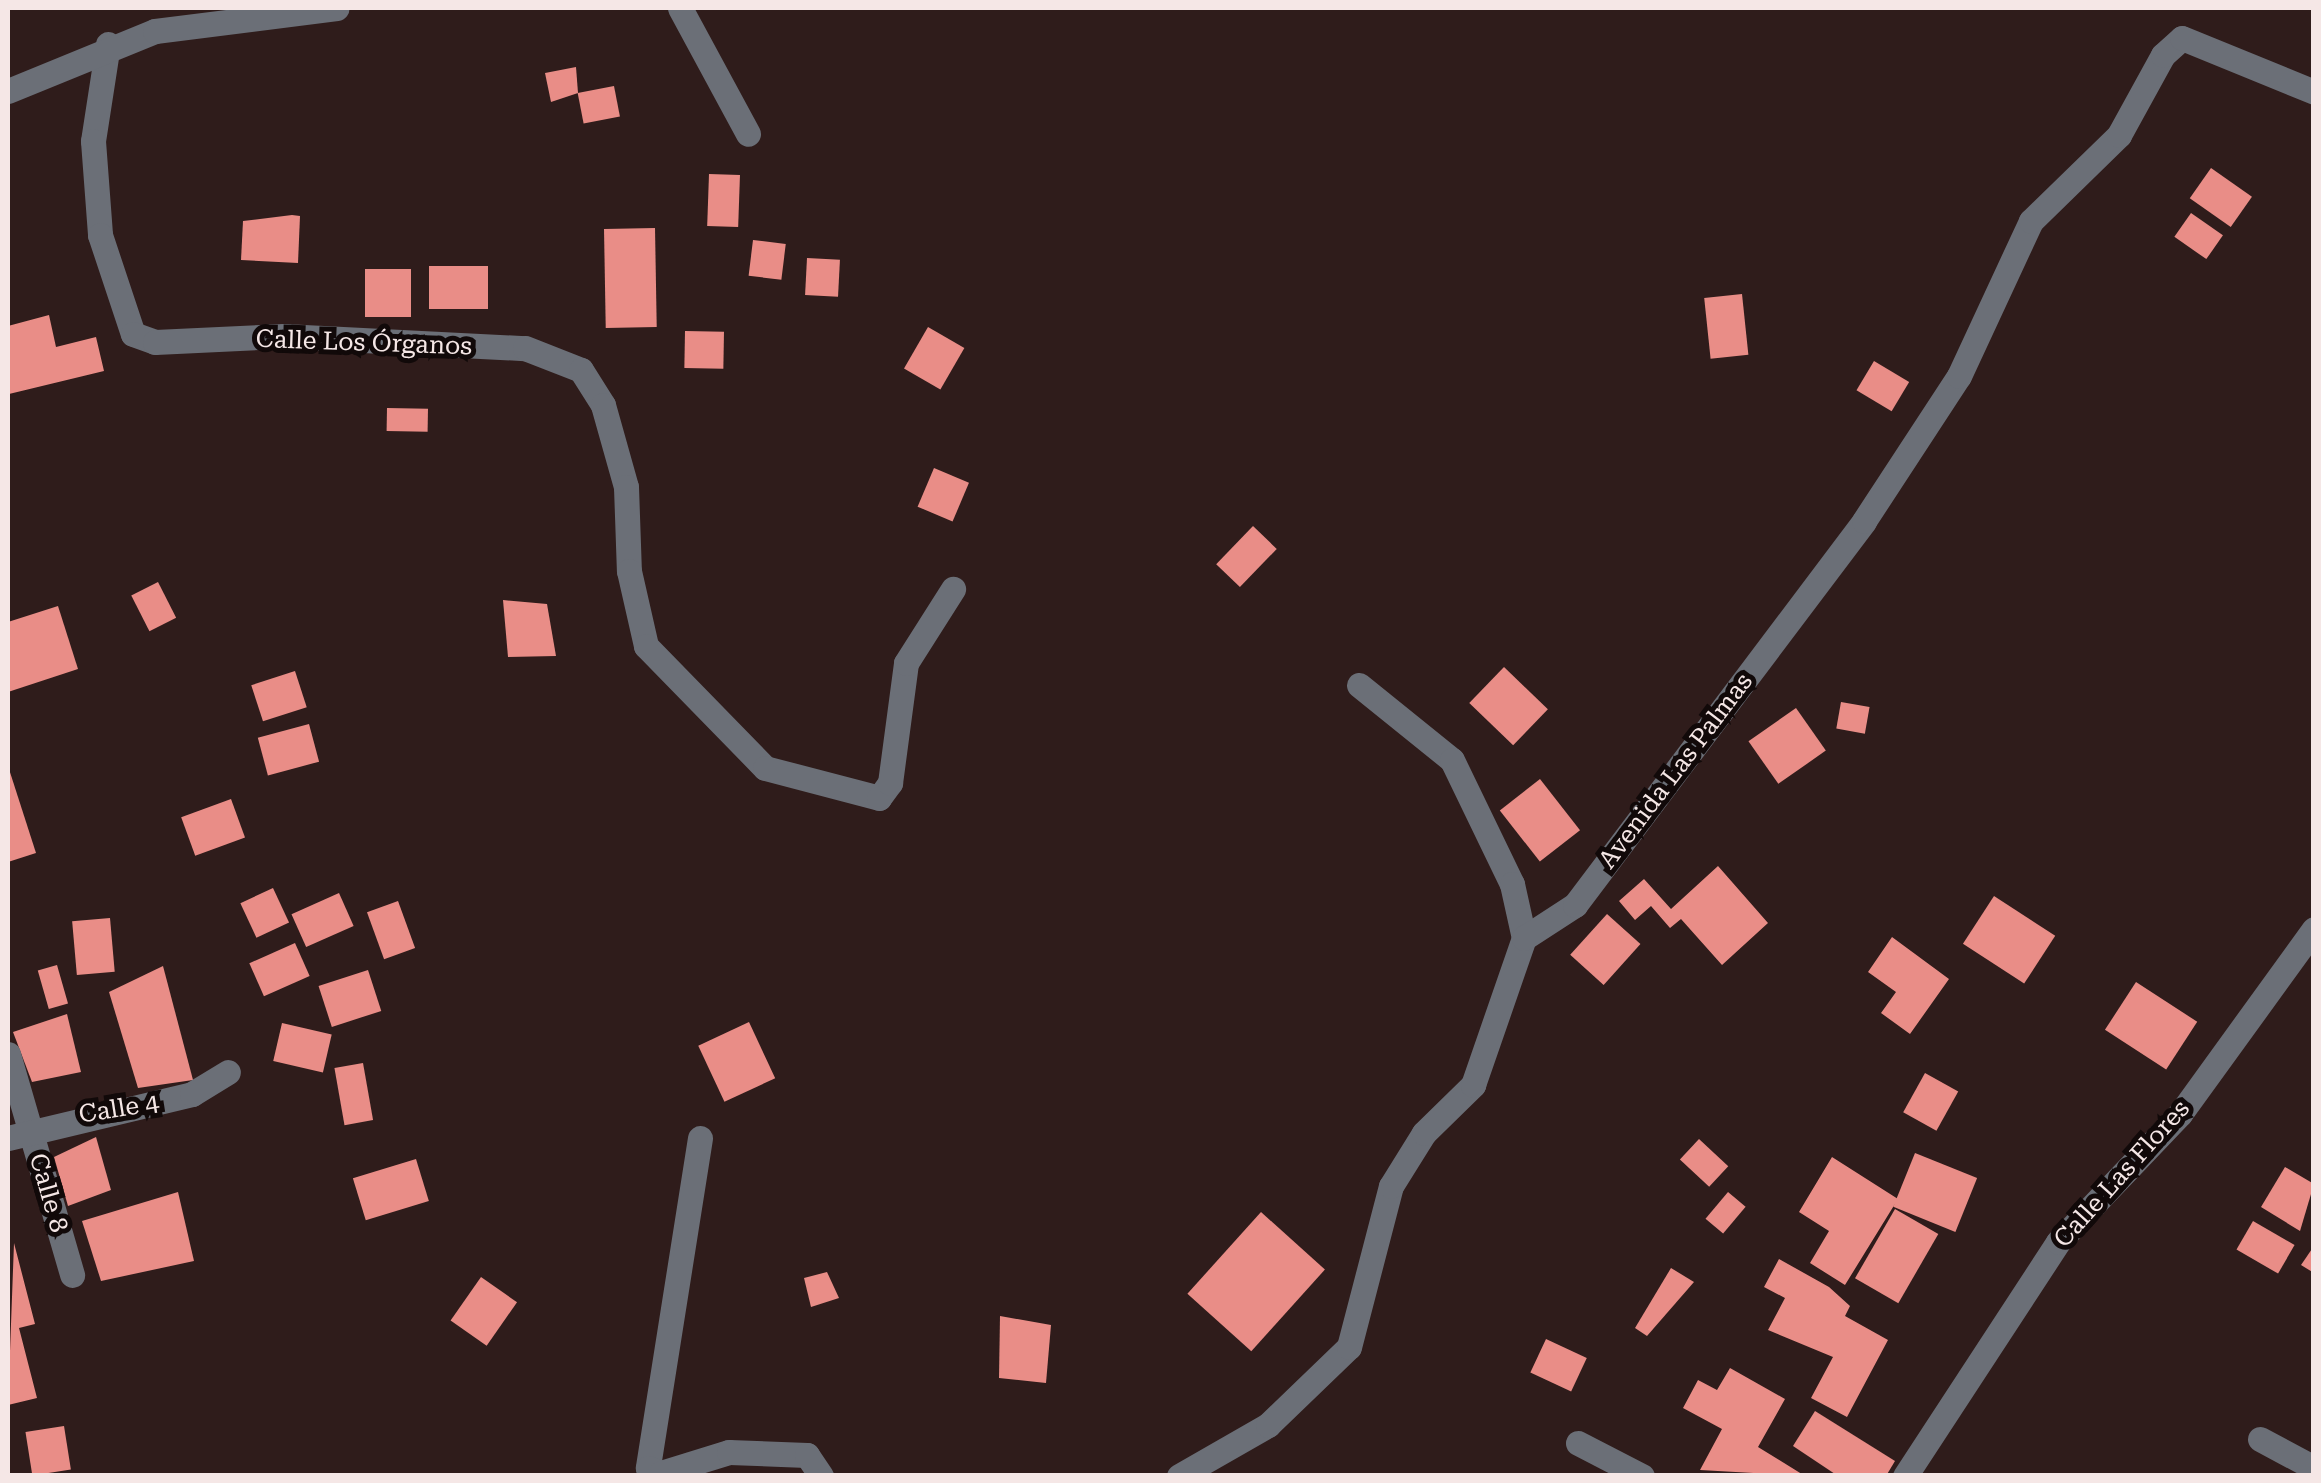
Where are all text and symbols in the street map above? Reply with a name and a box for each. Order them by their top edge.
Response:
street label: Calle Los Órganos [255,324,473,362]
street label: Avenida Las Palmas [1593,667,1759,875]
street label: Calle 4 [77,1088,161,1130]
street label: Calle Las Flores [2048,1094,2196,1254]
street label: Calle 8 [22,1150,74,1236]

